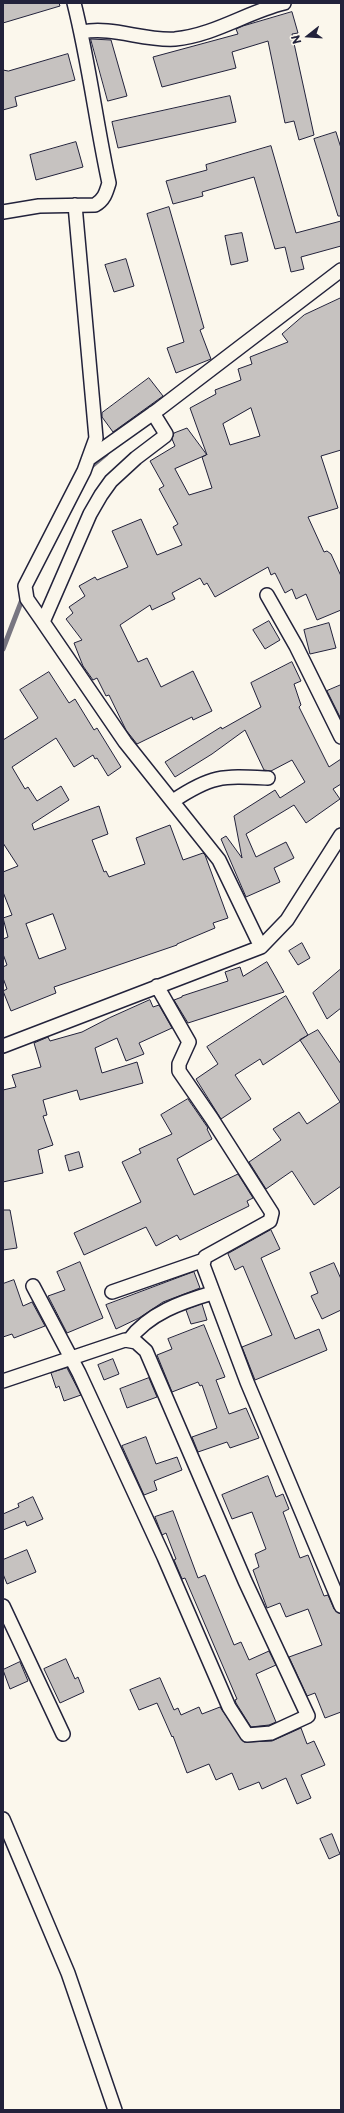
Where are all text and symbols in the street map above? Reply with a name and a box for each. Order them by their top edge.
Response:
north arrow [288,16,328,56]
text: N [287,33,305,46]

